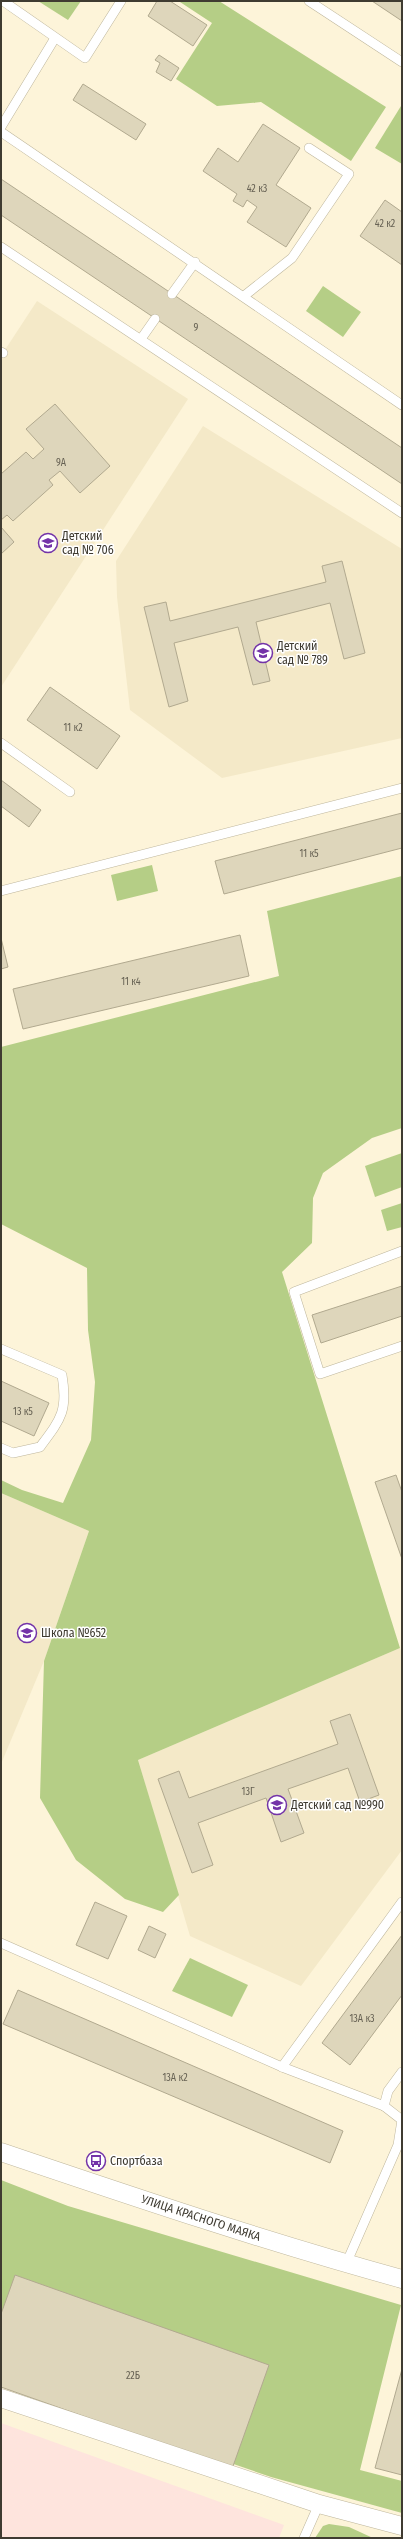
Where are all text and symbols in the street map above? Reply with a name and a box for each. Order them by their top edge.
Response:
house number: 42 к3 [247,183,268,195]
house number: 42 к2 [375,218,396,230]
house number: 9 [194,322,199,334]
house number: 9А [56,457,67,469]
place label: Детский сад № 706 [61,529,114,557]
school or university icon: Детский сад № 706 [37,532,59,554]
place label: Детский сад № 789 [276,639,328,667]
school or university icon: Детский сад № 789 [252,642,274,664]
house number: 11 к2 [63,722,83,734]
house number: 11 к5 [299,848,319,860]
house number: 11 к4 [121,976,141,988]
house number: 13 к5 [13,1406,33,1418]
school or university icon: Школа №652 [16,1622,38,1644]
place label: Школа №652 [41,1626,106,1640]
house number: 13Г [241,1786,255,1798]
school or university icon: Детский сад №990 [266,1794,288,1816]
place label: Детский сад №990 [290,1798,384,1812]
house number: 13А к3 [349,2013,375,2025]
house number: 13А к2 [162,2072,188,2084]
bus stop icon: Спортбаза [85,2150,107,2172]
place label: Спортбаза [110,2154,163,2168]
street label: УЛИЦА КРАСНОГО МАЯКА [139,2192,263,2244]
house number: 22Б [126,2370,140,2382]

